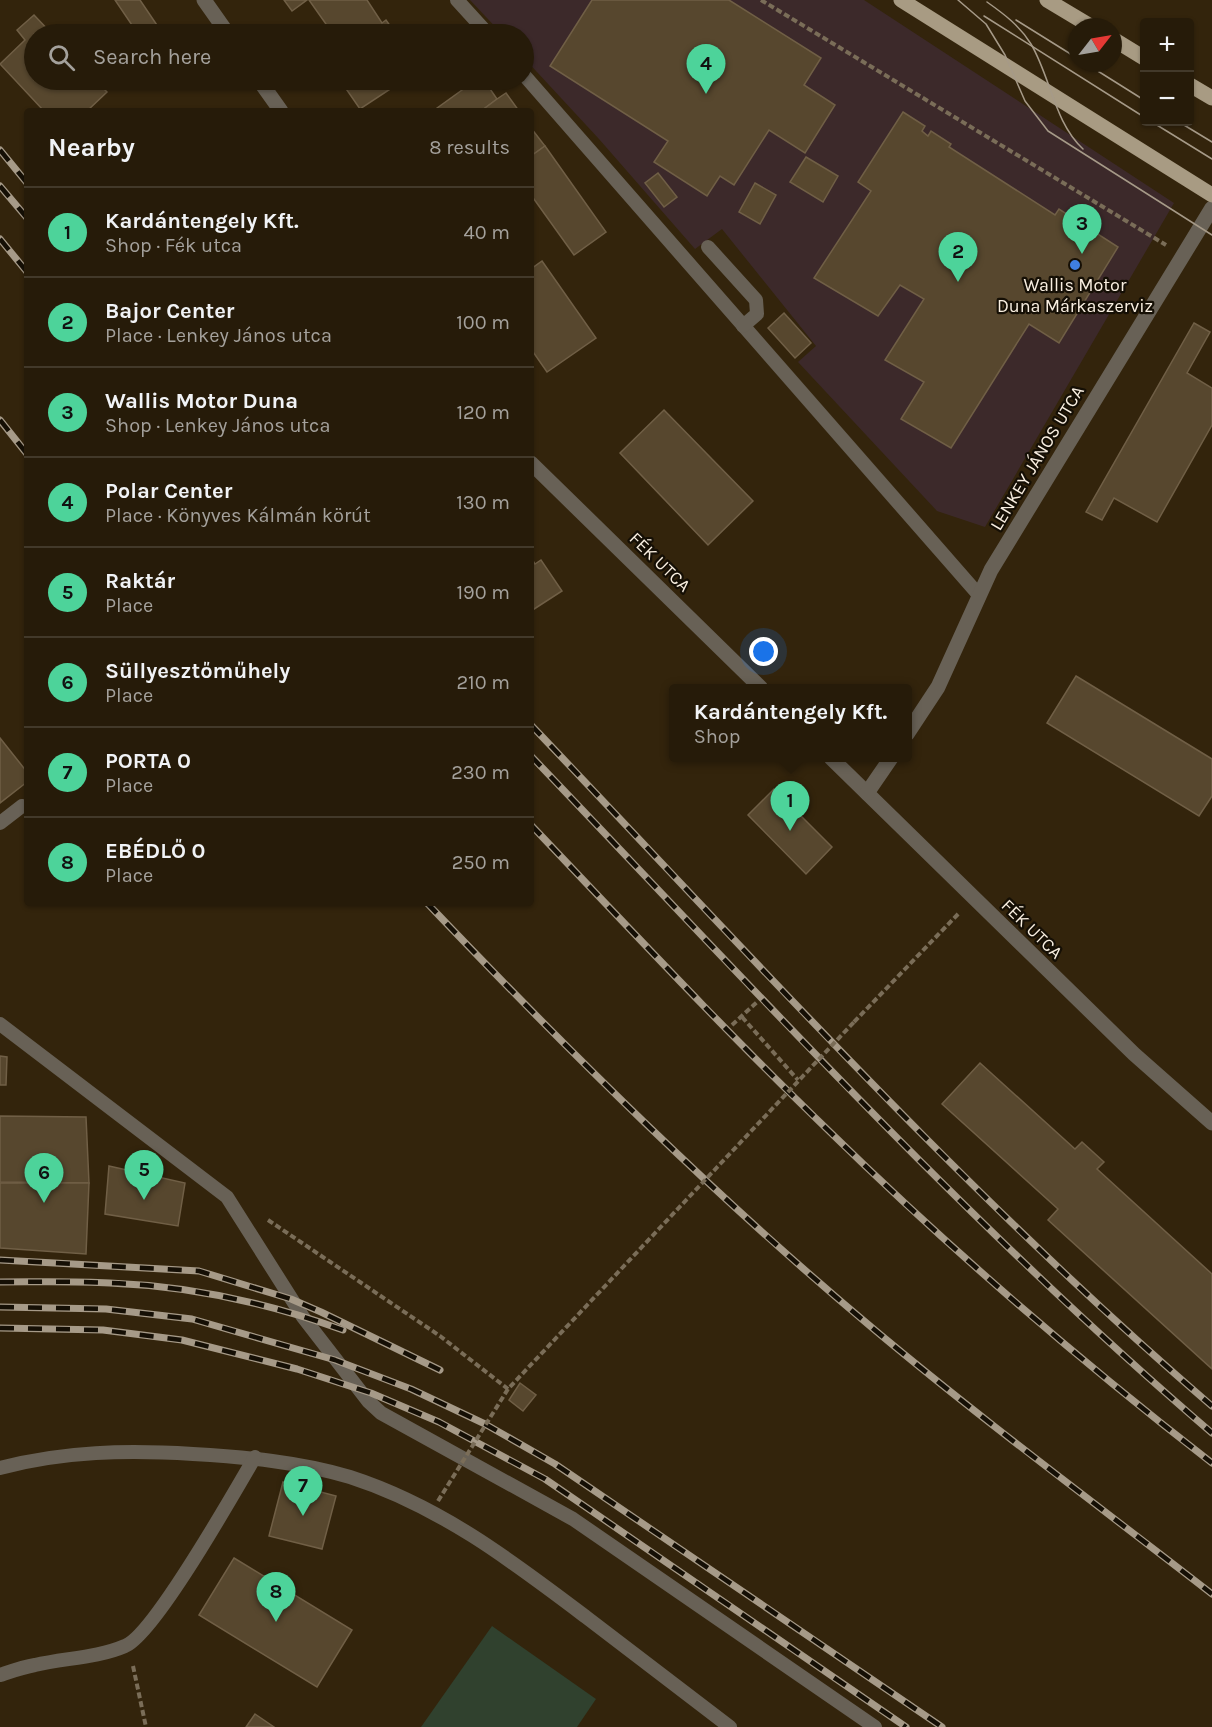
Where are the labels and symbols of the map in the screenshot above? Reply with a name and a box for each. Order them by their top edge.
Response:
north arrow [1068,18,1122,72]
pin: 4 [686,44,726,94]
pin: 3 [1062,204,1102,254]
pin: 2 [938,232,978,282]
marker: Wallis Motor Duna Márkaszerviz [1068,258,1082,272]
place label: Wallis Motor Duna Márkaszerviz [997,274,1153,317]
street label: LENKEY JÁNOS UTCA [984,381,1089,534]
street label: FÉK UTCA [625,527,696,597]
your location [749,637,778,666]
pin: 1 [770,782,810,831]
street label: FÉK UTCA [997,894,1068,964]
pin: 5 [124,1150,164,1200]
pin: 6 [24,1154,63,1203]
pin: 7 [284,1466,322,1516]
pin: 8 [256,1572,296,1622]

